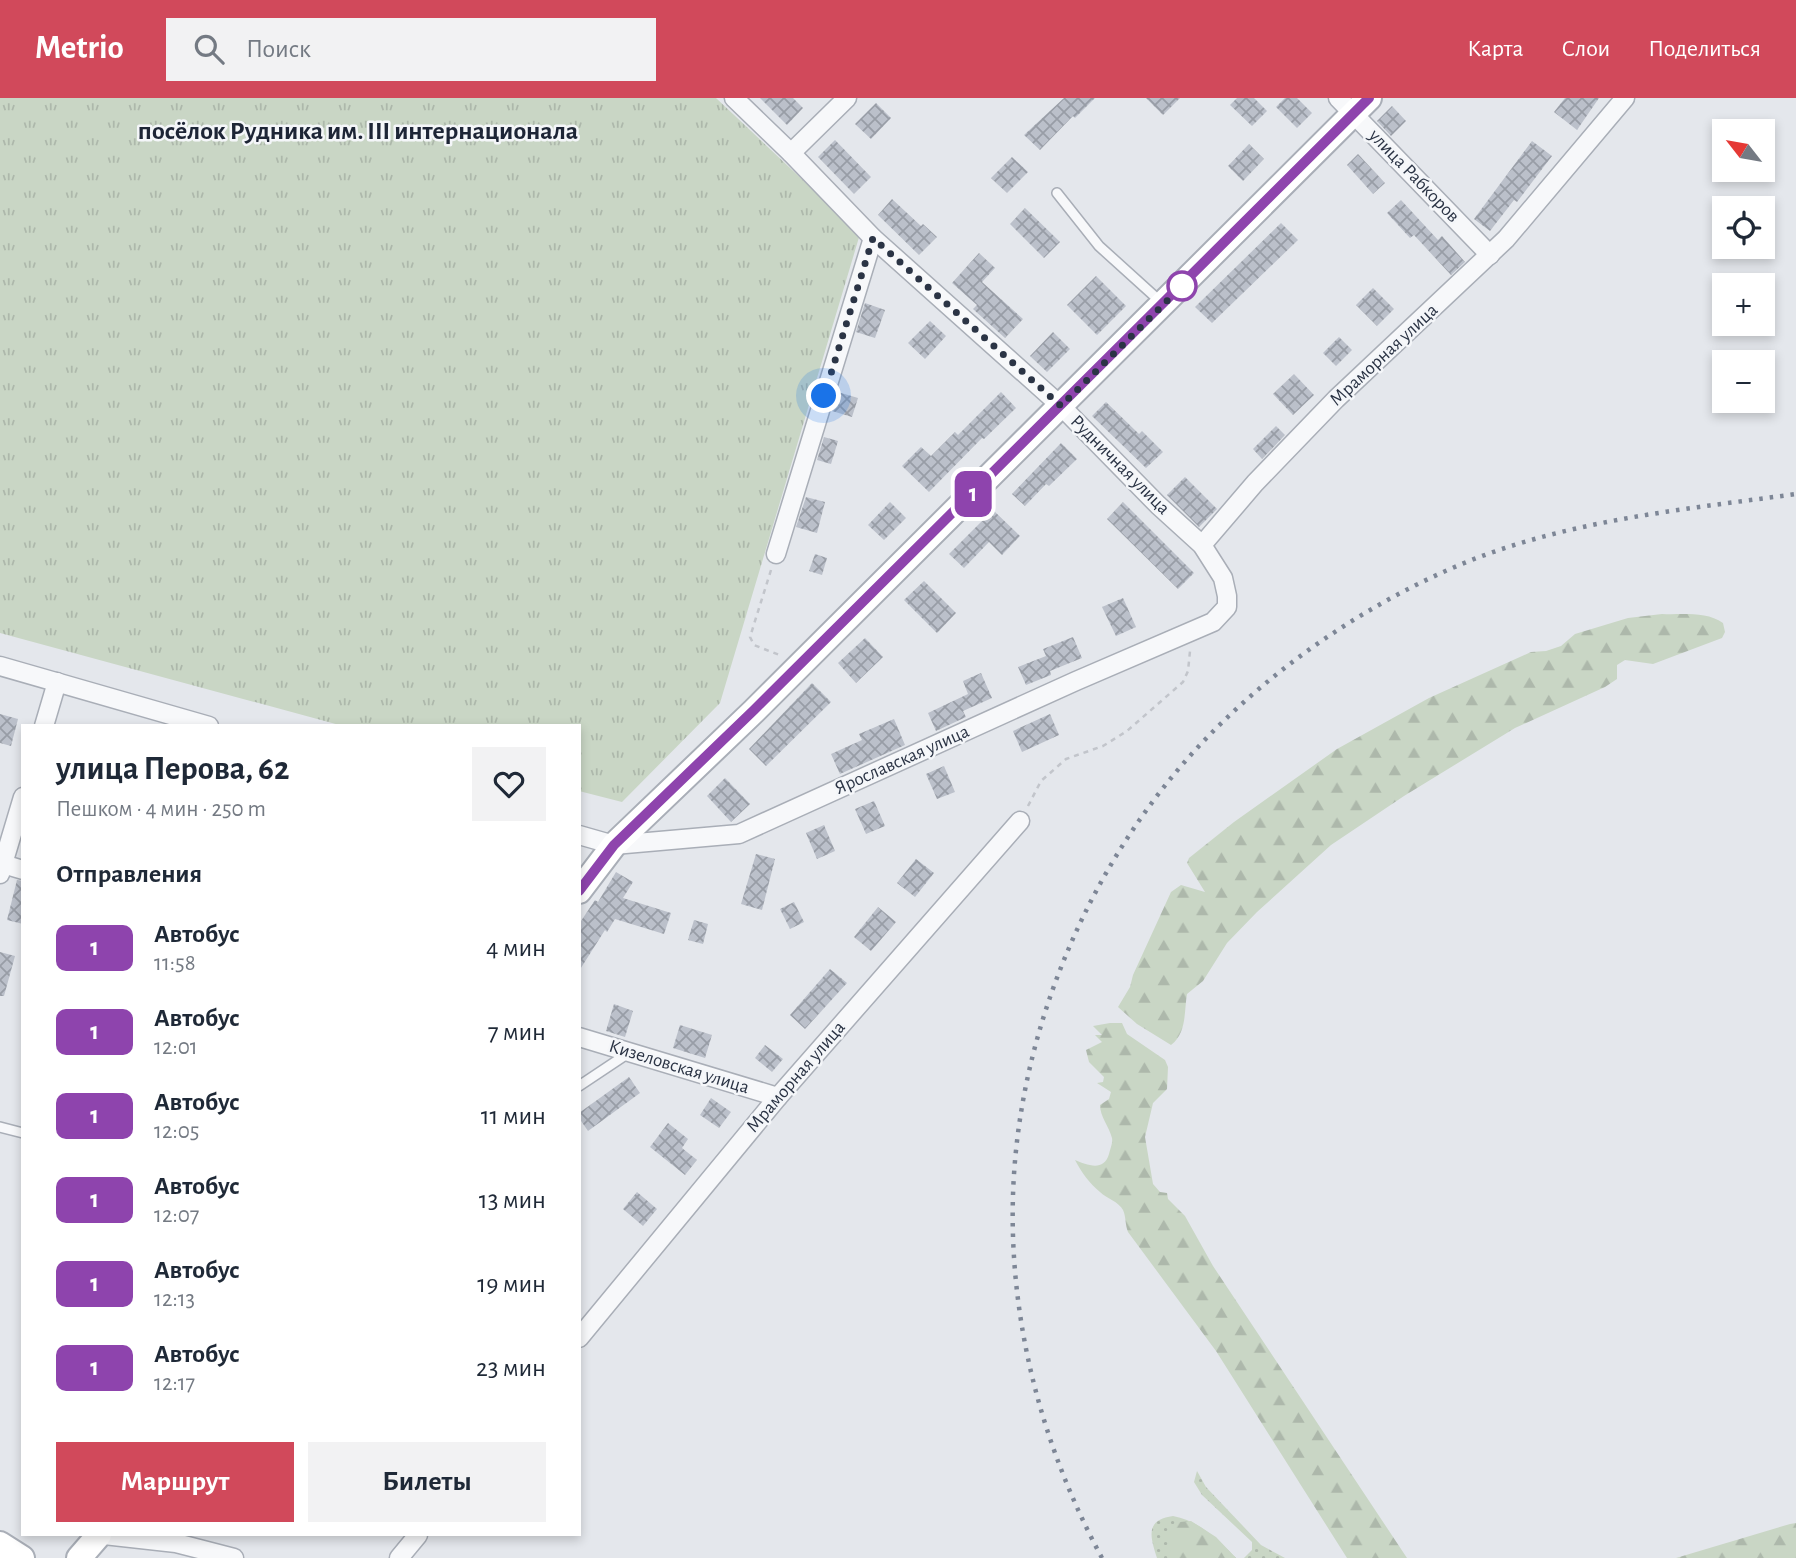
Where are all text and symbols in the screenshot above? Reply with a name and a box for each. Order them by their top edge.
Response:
search box [166,18,656,81]
icon: search [190,30,228,68]
text: Metrio [35,32,124,65]
text: Поиск [246,36,311,62]
text: Карта [1467,37,1523,61]
text: Слои [1561,37,1610,61]
text: Поделиться [1648,37,1761,61]
district label: посёлок Рудника им. III интернационала [138,118,578,144]
north arrow [1712,119,1774,182]
map controls [1712,119,1775,413]
street label: улица Рабкоров [1364,125,1463,226]
button: locate [1712,196,1775,259]
unlabelled marker [1167,271,1197,301]
button: + [1712,273,1775,336]
street label: Мраморная улица [1326,300,1442,410]
button: − [1712,350,1775,413]
your location [806,378,841,413]
street label: Рудничная улица [1067,412,1174,519]
line badge: 1 [950,471,996,517]
text: 1 [969,482,977,506]
street label: Ярославская улица [832,722,972,798]
button: heart [472,747,546,821]
text: улица Перова, 62 [56,753,290,786]
text: Пешком · 4 мин · 250 m [56,798,266,821]
text: Отправления [56,861,202,887]
text: Автобус [154,921,240,947]
text: 4 мин [486,935,546,961]
text: 1 [90,936,99,960]
text: 11:58 [154,952,196,975]
text: Автобус [154,1005,240,1031]
street label: Мраморная улица [743,1018,849,1136]
text: 7 мин [488,1019,546,1045]
text: 1 [90,1020,99,1044]
text: 12:01 [154,1036,198,1059]
street label: Кизеловская улица [607,1037,752,1097]
text: Автобус [154,1089,240,1115]
text: 11 мин [481,1103,546,1129]
text: 1 [90,1104,99,1128]
text: 12:05 [154,1120,199,1143]
text: Автобус [154,1173,240,1199]
text: 13 мин [479,1187,546,1213]
text: 1 [90,1188,99,1212]
text: 12:07 [154,1204,199,1227]
text: Автобус [154,1257,240,1283]
text: 19 мин [477,1271,546,1297]
text: 1 [90,1272,99,1296]
text: 12:13 [154,1288,195,1311]
text: Автобус [154,1341,240,1367]
text: 23 мин [476,1355,546,1381]
text: 1 [90,1356,99,1380]
text: 12:17 [154,1372,195,1395]
button: Маршрут [56,1442,294,1522]
button: Билеты [308,1442,546,1522]

